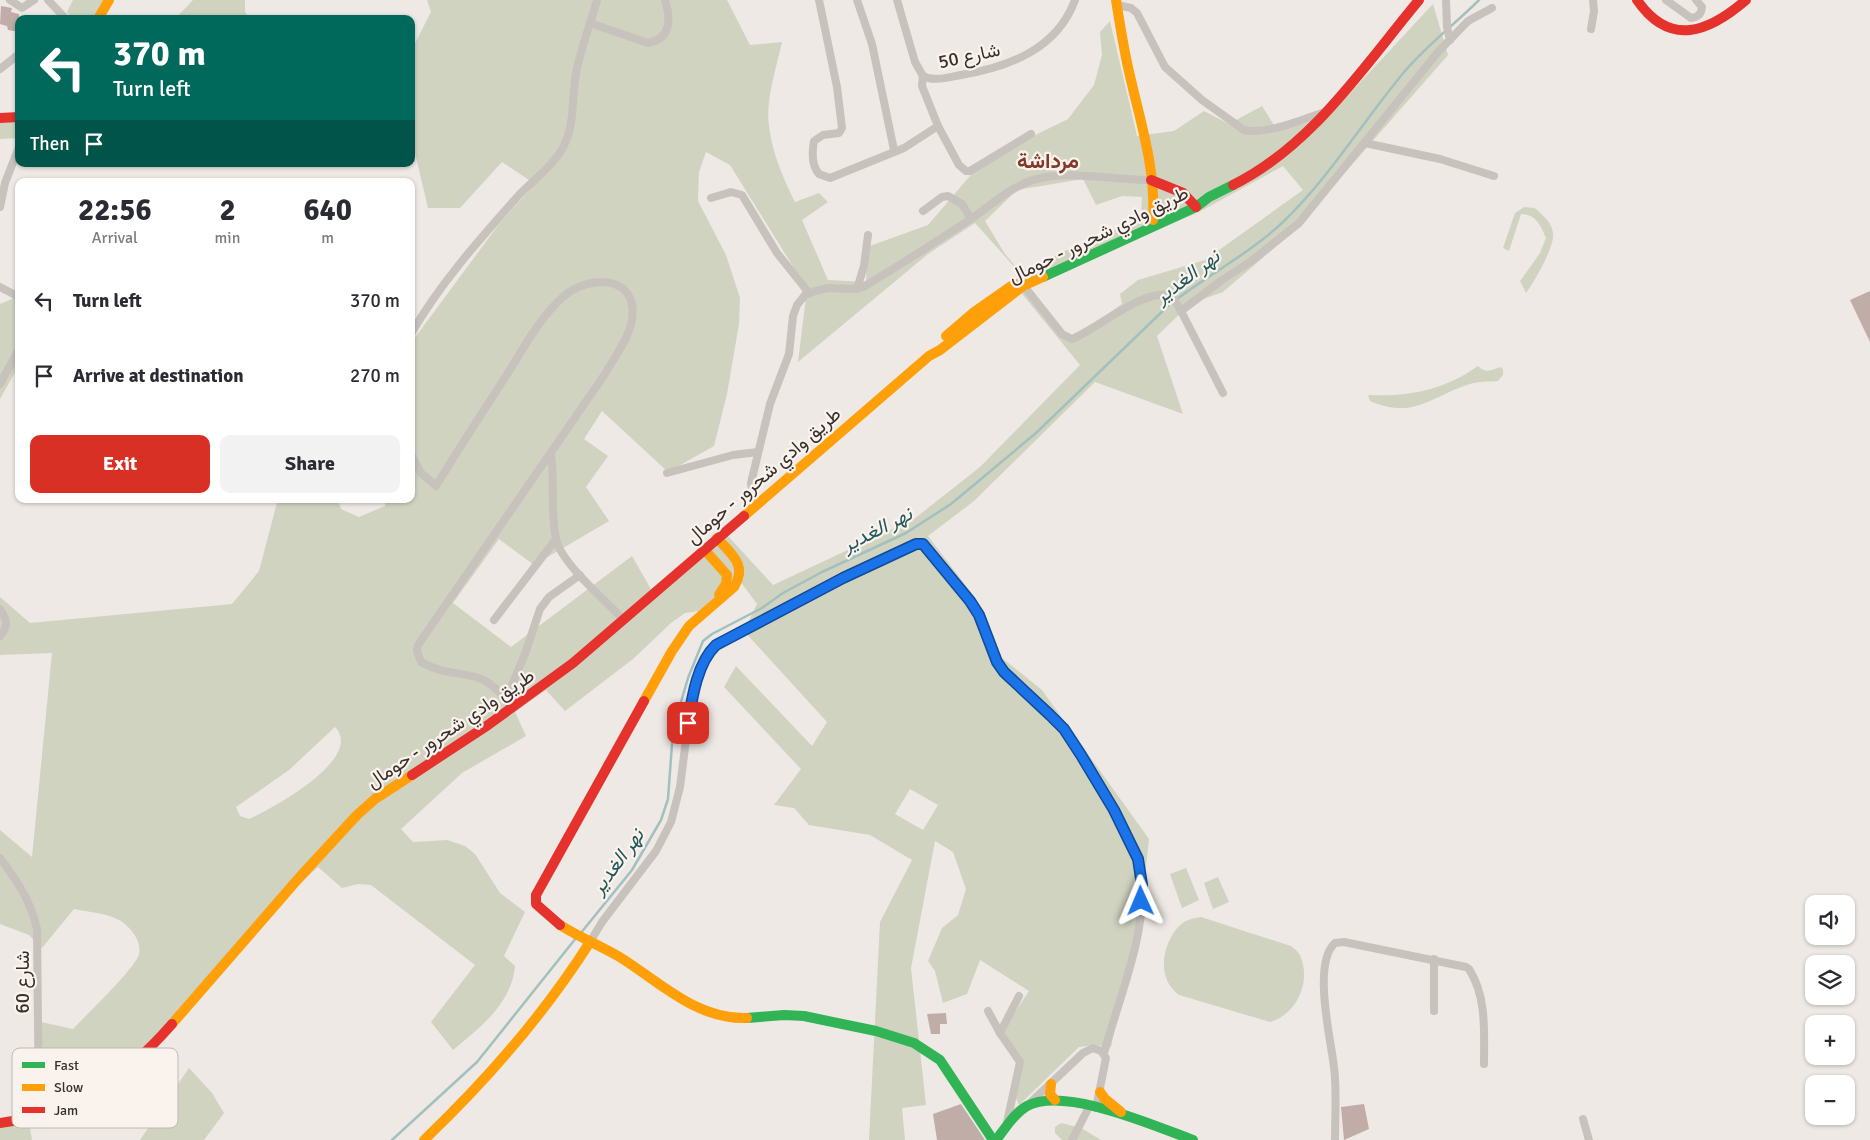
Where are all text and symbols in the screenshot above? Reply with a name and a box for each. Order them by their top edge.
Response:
text: 370 m [113,32,206,75]
icon: left [30,35,95,100]
street label: شارع 50 [936,38,1002,74]
text: Turn left [113,75,191,102]
icon: arrive [80,130,108,158]
text: Then [30,132,70,156]
district label: مرداشة [1017,148,1079,174]
street label: طريق وادي شحرور - حومال [1004,181,1194,292]
text: 22:56 [78,192,152,229]
text: 2 [219,192,236,229]
text: 640 [303,192,352,229]
text: Arrival [92,228,138,248]
text: min [215,228,240,248]
text: m [321,228,334,248]
water label: نهر الغدير [1148,243,1226,310]
icon: left [30,287,58,315]
text: Turn left [73,289,142,313]
text: 370 m [350,289,400,313]
icon: arrive [30,362,58,390]
text: Arrive at destination [73,364,244,388]
text: 270 m [350,364,400,388]
street label: طريق وادي شحرور - حومال [681,402,848,552]
button: Exit [30,435,210,493]
button: Share [220,435,400,493]
water label: نهر الغدير [836,501,917,558]
street label: طريق وادي شحرور - حومال [362,664,541,796]
pin [667,702,709,744]
icon: arrive [674,709,702,737]
water label: نهر الغدير [584,823,650,901]
position arrow [1114,874,1166,926]
map controls [1805,895,1855,1125]
button: sound [1805,895,1855,945]
street label: شارع 60 [11,951,35,1013]
button: layers [1805,955,1855,1005]
button: + [1805,1015,1855,1065]
legend [12,1048,178,1128]
text: Fast [54,1057,79,1074]
button: − [1805,1075,1855,1125]
text: Slow [54,1079,83,1096]
text: Jam [54,1102,78,1119]

